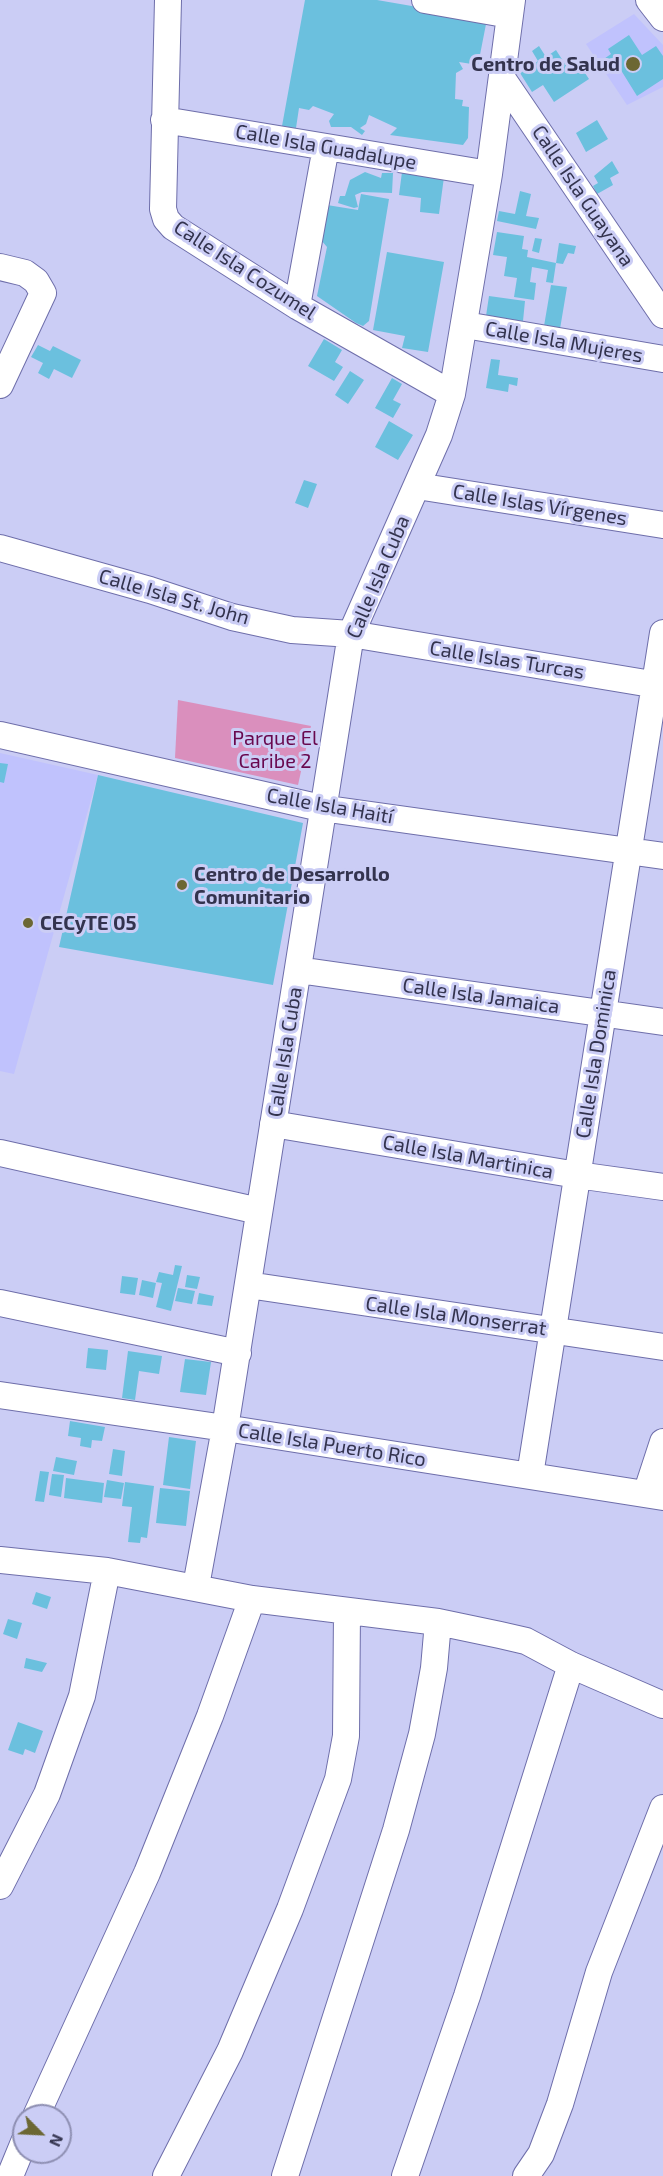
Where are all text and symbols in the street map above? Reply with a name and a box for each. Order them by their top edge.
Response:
place label: Centro de Salud [471,52,620,76]
marker: Centro de Salud [624,55,642,73]
street label: Calle Isla Guadalupe [234,119,418,175]
street label: Calle Isla Guayana [527,121,639,271]
street label: Calle Isla Cozumel [169,215,321,325]
street label: Calle Isla Mujeres [483,316,645,368]
street label: Calle Islas Vírgenes [451,479,629,531]
street label: Calle Isla Cuba [341,512,415,642]
street label: Calle Isla St. John [96,564,252,630]
street label: Calle Islas Turcas [428,636,586,684]
park label: Parque El Caribe 2 [232,726,318,773]
street label: Calle Isla Haití [265,783,395,829]
place label: Centro de Desarrollo Comunitario [194,862,390,909]
marker: Centro de Desarrollo Comunitario [175,878,189,892]
place label: CECyTE 05 [40,911,137,935]
marker: CECyTE 05 [21,916,35,930]
street label: Calle Isla Dominica [571,968,621,1140]
street label: Calle Isla Jamaica [401,973,561,1019]
street label: Calle Isla Cuba [263,985,307,1119]
street label: Calle Isla Martinica [381,1130,555,1184]
street label: Calle Isla Monserrat [364,1291,548,1341]
street label: Calle Isla Puerto Rico [236,1418,428,1472]
north arrow [12,2104,72,2164]
text: N [46,2132,68,2150]

